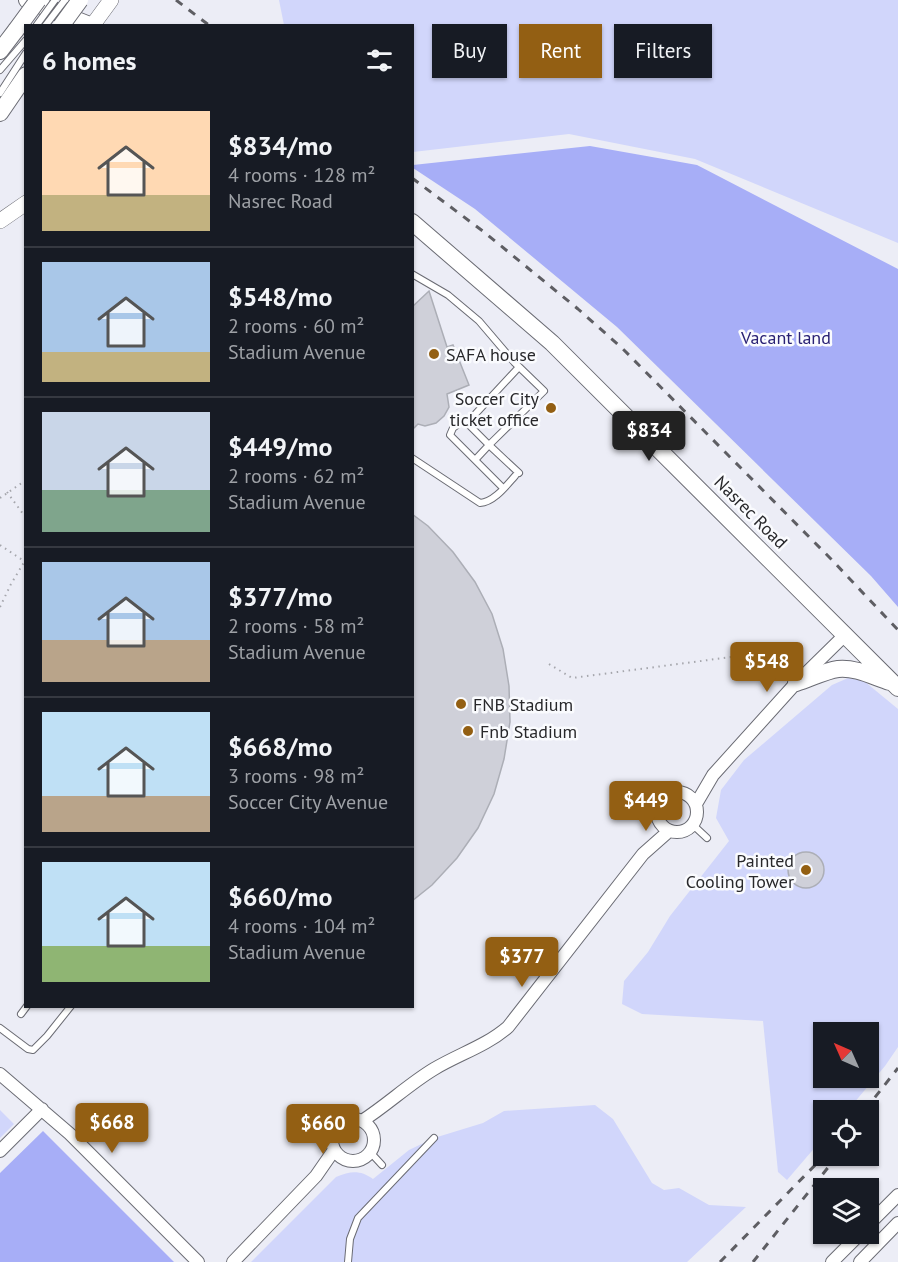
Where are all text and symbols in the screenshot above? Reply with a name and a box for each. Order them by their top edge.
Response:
chip: Buy [432,24,507,78]
chip: Rent [519,24,602,78]
chip: Filters [614,24,712,78]
text: 6 homes [42,44,137,77]
icon: filters [363,44,396,77]
text: $834/mo [228,129,332,162]
icon: home [90,135,162,207]
text: 4 rooms · 128 m² [228,162,375,188]
text: Nasrec Road [228,188,333,214]
text: $548/mo [228,280,332,313]
icon: home [90,286,162,358]
text: 2 rooms · 60 m² [228,313,364,339]
park label: Vacant land [740,326,831,349]
text: Stadium Avenue [228,339,366,365]
place label: SAFA house [446,343,536,366]
marker: SAFA house [427,347,441,361]
place label: Soccer City ticket office [450,387,540,431]
marker: Soccer City ticket office [544,401,558,415]
pin: $834 [613,411,685,462]
text: $834 [626,417,672,443]
text: $449/mo [228,430,332,463]
icon: home [90,436,162,508]
text: 2 rooms · 62 m² [228,463,364,489]
street label: Nasrec Road [710,471,792,553]
text: Stadium Avenue [228,489,366,515]
text: $377/mo [228,580,332,613]
icon: home [90,586,162,658]
text: 2 rooms · 58 m² [228,613,364,639]
text: Stadium Avenue [228,639,366,665]
pin: $548 [731,642,803,693]
text: $548 [744,648,790,674]
place label: FNB Stadium [473,693,573,716]
marker: FNB Stadium [454,697,468,711]
place label: Fnb Stadium [480,720,577,743]
marker: Fnb Stadium [461,724,475,738]
text: $668/mo [228,730,332,763]
icon: home [90,736,162,808]
text: 3 rooms · 98 m² [228,763,364,789]
pin: $449 [610,781,682,832]
text: $449 [623,787,669,813]
text: Soccer City Avenue [228,789,388,815]
place label: Painted Cooling Tower [686,849,794,893]
marker: Painted Cooling Tower [799,863,813,877]
text: $660/mo [228,880,332,913]
icon: home [90,886,162,958]
text: 4 rooms · 104 m² [228,913,375,939]
pin: $377 [486,937,558,988]
text: Stadium Avenue [228,939,366,965]
text: $377 [499,943,545,969]
north arrow [813,1022,879,1088]
map controls [813,1022,879,1244]
button: locate [813,1100,879,1166]
pin: $668 [76,1103,148,1154]
pin: $660 [287,1104,359,1155]
text: $668 [89,1109,135,1135]
text: $660 [300,1110,346,1136]
button: layers [813,1178,879,1244]

